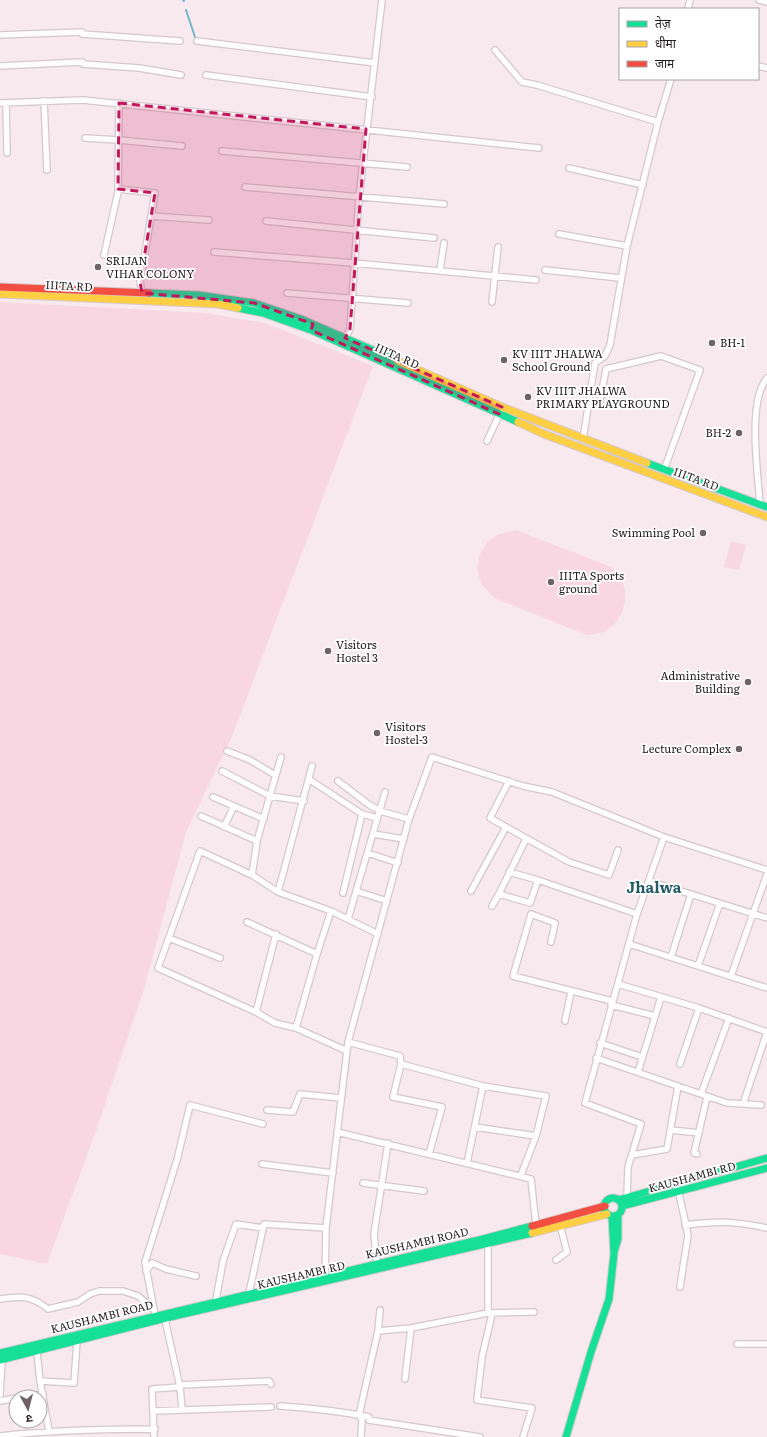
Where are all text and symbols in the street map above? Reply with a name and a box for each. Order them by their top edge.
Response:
legend [619,8,759,80]
text: तेज़ [655,14,672,32]
text: धीमा [655,34,677,52]
text: जाम [655,54,675,72]
place label: SRIJAN VIHAR COLONY [106,252,194,281]
marker: SRIJAN VIHAR COLONY [93,262,103,272]
street label: IIITA RD [45,276,93,294]
place label: BH-1 [720,334,745,350]
street label: IIITA RD [373,338,422,372]
marker: BH-1 [707,338,717,348]
place label: KV IIIT JHALWA School Ground [512,345,603,374]
marker: KV IIIT JHALWA School Ground [499,355,509,365]
place label: KV IIIT JHALWA PRIMARY PLAYGROUND [536,382,670,411]
marker: KV IIIT JHALWA PRIMARY PLAYGROUND [523,392,533,402]
place label: BH-2 [705,424,731,440]
marker: BH-2 [734,428,744,438]
street label: IIITA RD [671,462,721,494]
place label: Swimming Pool [612,524,695,540]
marker: Swimming Pool [698,528,708,538]
place label: IIITA Sports ground [559,567,624,596]
marker: IIITA Sports ground [546,577,556,587]
place label: Visitors Hostel 3 [336,636,378,665]
marker: Visitors Hostel 3 [323,646,333,656]
place label: Administrative Building [660,667,741,696]
marker: Administrative Building [743,677,753,687]
place label: Visitors Hostel-3 [385,718,428,747]
marker: Visitors Hostel-3 [372,728,382,738]
place label: Lecture Complex [642,740,732,756]
marker: Lecture Complex [734,744,744,754]
district label: Jhalwa [627,875,682,898]
street label: KAUSHAMBI RD [646,1157,737,1195]
street label: KAUSHAMBI ROAD [364,1222,470,1262]
street label: KAUSHAMBI RD [255,1256,346,1292]
street label: KAUSHAMBI ROAD [49,1296,155,1337]
north arrow [8,1389,48,1429]
text: उ [25,1412,34,1428]

